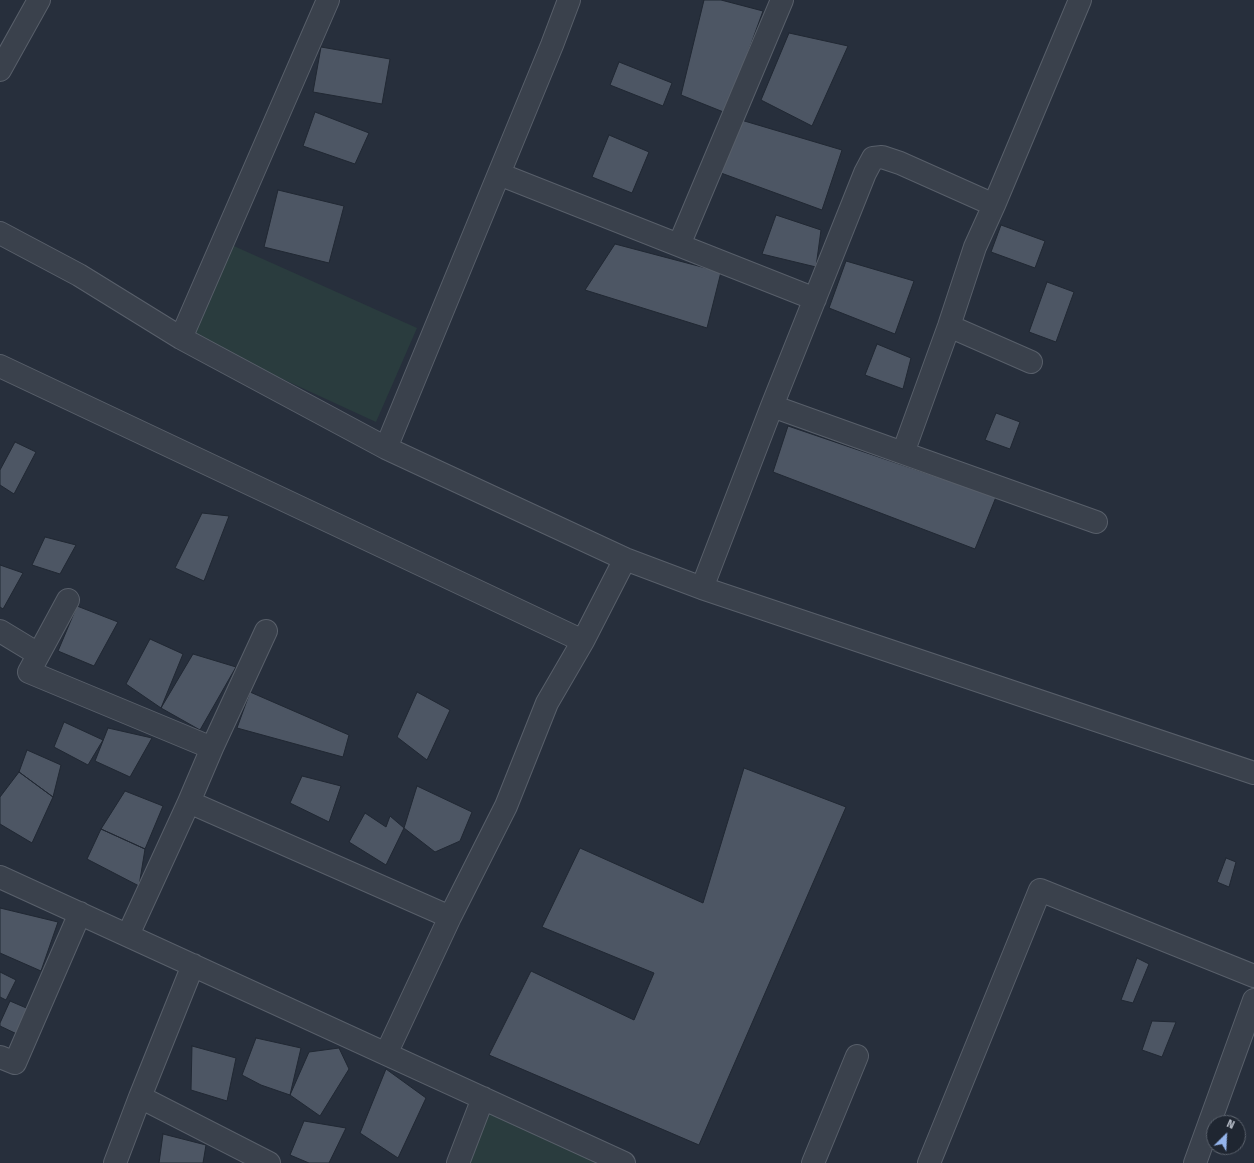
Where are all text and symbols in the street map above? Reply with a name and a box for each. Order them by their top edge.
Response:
north arrow [1206,1115,1246,1155]
text: N [1225,1117,1237,1132]

